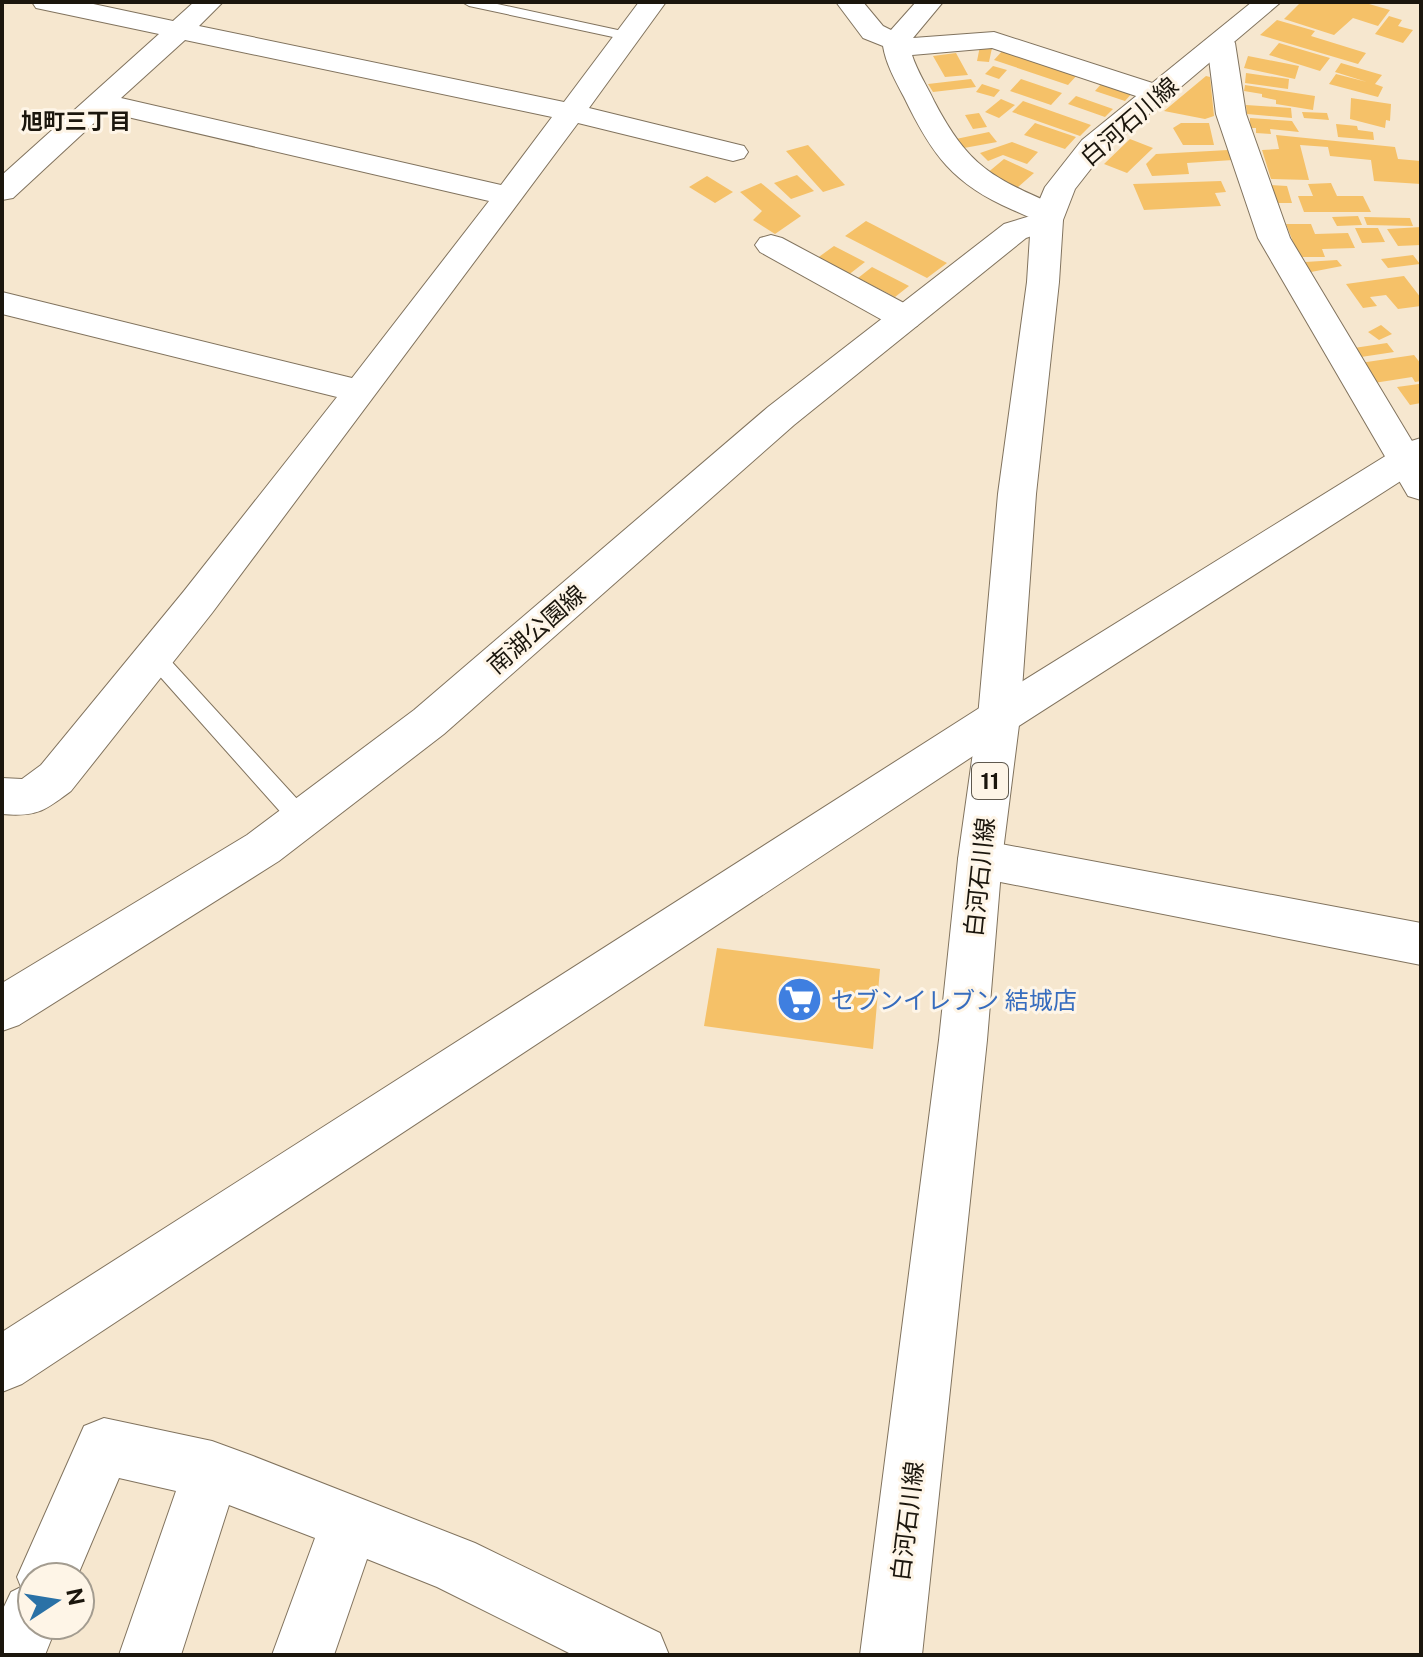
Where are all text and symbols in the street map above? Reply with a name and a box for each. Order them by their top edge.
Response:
street label: 白河石川線 [1075,71,1183,171]
district label: 旭町三丁目 [21,108,131,134]
street label: 南湖公園線 [482,579,590,679]
road number: 11 [972,763,1008,799]
street label: 白河石川線 [959,816,999,938]
supermarket icon: セブンイレブン 結城店 [776,976,824,1024]
place label: セブンイレブン 結城店 [831,986,1077,1014]
street label: 白河石川線 [886,1460,928,1582]
north arrow [16,1561,96,1641]
text: N [61,1586,90,1608]

